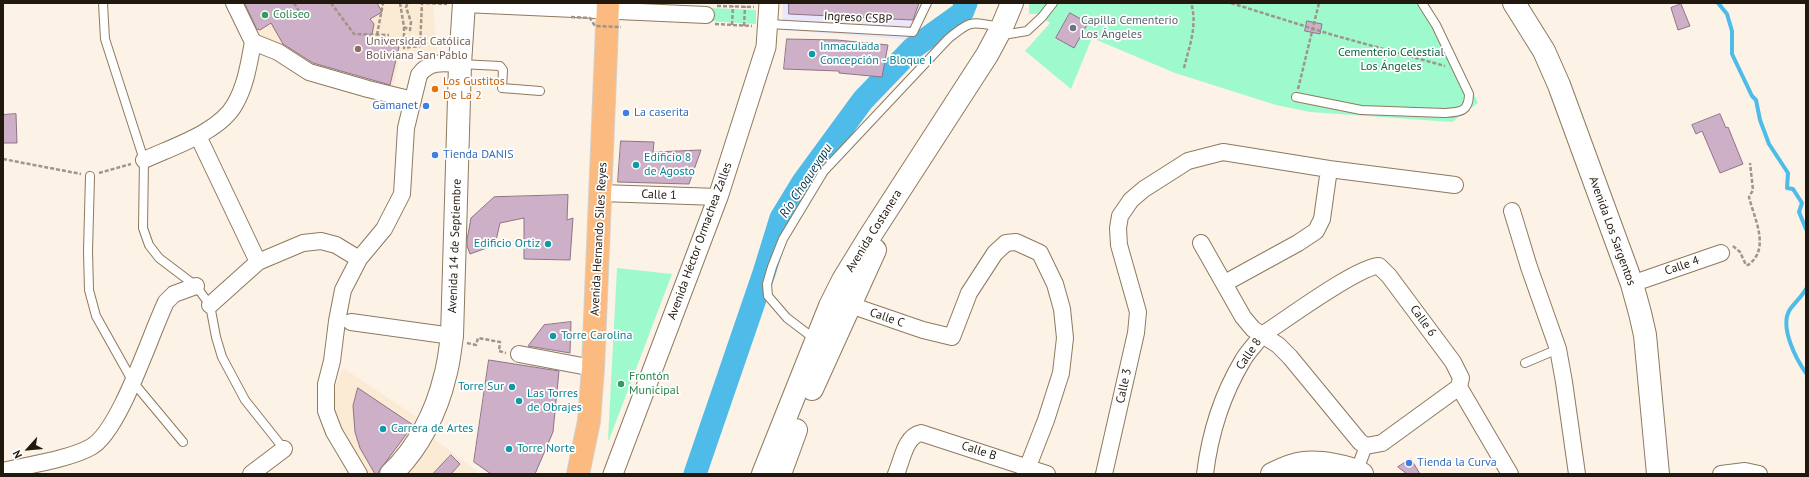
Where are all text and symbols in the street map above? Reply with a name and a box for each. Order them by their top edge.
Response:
place label: Coliseo [273,8,310,22]
street label: Ingreso CSBP [824,9,892,27]
marker: Coliseo [260,10,270,20]
place label: Capilla Cementerio Los Ángeles [1081,14,1178,42]
marker: Capilla Cementerio Los Ángeles [1068,23,1078,33]
place label: Universidad Católica Boliviana San Pablo [366,35,471,63]
place label: Inmaculada Concepción - Bloque I [820,40,932,68]
marker: Universidad Católica Boliviana San Pablo [353,44,363,54]
park label: Cementerio Celestial Los Ángeles [1338,46,1444,74]
marker: Inmaculada Concepción - Bloque I [807,49,817,59]
place label: Los Gustitos De La 2 [443,75,505,103]
marker: Los Gustitos De La 2 [430,84,440,94]
place label: Gamanet [372,99,418,113]
marker: Gamanet [421,101,431,111]
place label: La caserita [634,106,689,120]
marker: La caserita [621,108,631,118]
water label: Río Choqueyapu [776,141,836,221]
place label: Tienda DANIS [443,148,514,162]
marker: Tienda DANIS [430,150,440,160]
place label: Edificio 8 de Agosto [644,151,695,179]
marker: Edificio 8 de Agosto [631,160,641,170]
street label: Avenida Héctor Ormachea Zalles [665,160,735,322]
street label: Avenida Hernando Siles Reyes [588,162,610,316]
street label: Avenida Los Sargentos [1586,175,1638,287]
street label: Avenida 14 de Septiembre [445,179,465,313]
street label: Calle 1 [641,187,677,203]
street label: Avenida Costanera [843,187,905,275]
place label: Edificio Ortiz [474,237,540,251]
marker: Edificio Ortiz [543,239,553,249]
street label: Calle 4 [1663,253,1701,279]
street label: Calle 6 [1407,302,1439,340]
street label: Calle C [868,305,906,331]
place label: Torre Carolina [561,329,632,343]
marker: Torre Carolina [548,331,558,341]
street label: Calle 8 [1233,335,1265,373]
street label: Calle 3 [1113,367,1135,405]
place label: Frontón Municipal [629,370,679,398]
marker: Frontón Municipal [616,379,626,389]
place label: Torre Sur [458,380,504,394]
marker: Torre Sur [507,382,517,392]
place label: Las Torres de Obrajes [527,387,582,415]
marker: Las Torres de Obrajes [514,396,524,406]
place label: Carrera de Artes [391,422,473,436]
marker: Carrera de Artes [378,424,388,434]
north arrow [8,429,48,469]
street label: Calle B [960,439,998,463]
place label: Torre Norte [517,442,575,456]
marker: Torre Norte [504,444,514,454]
text: N [9,448,25,461]
place label: Tienda la Curva [1417,456,1497,470]
marker: Tienda la Curva [1404,458,1414,468]

